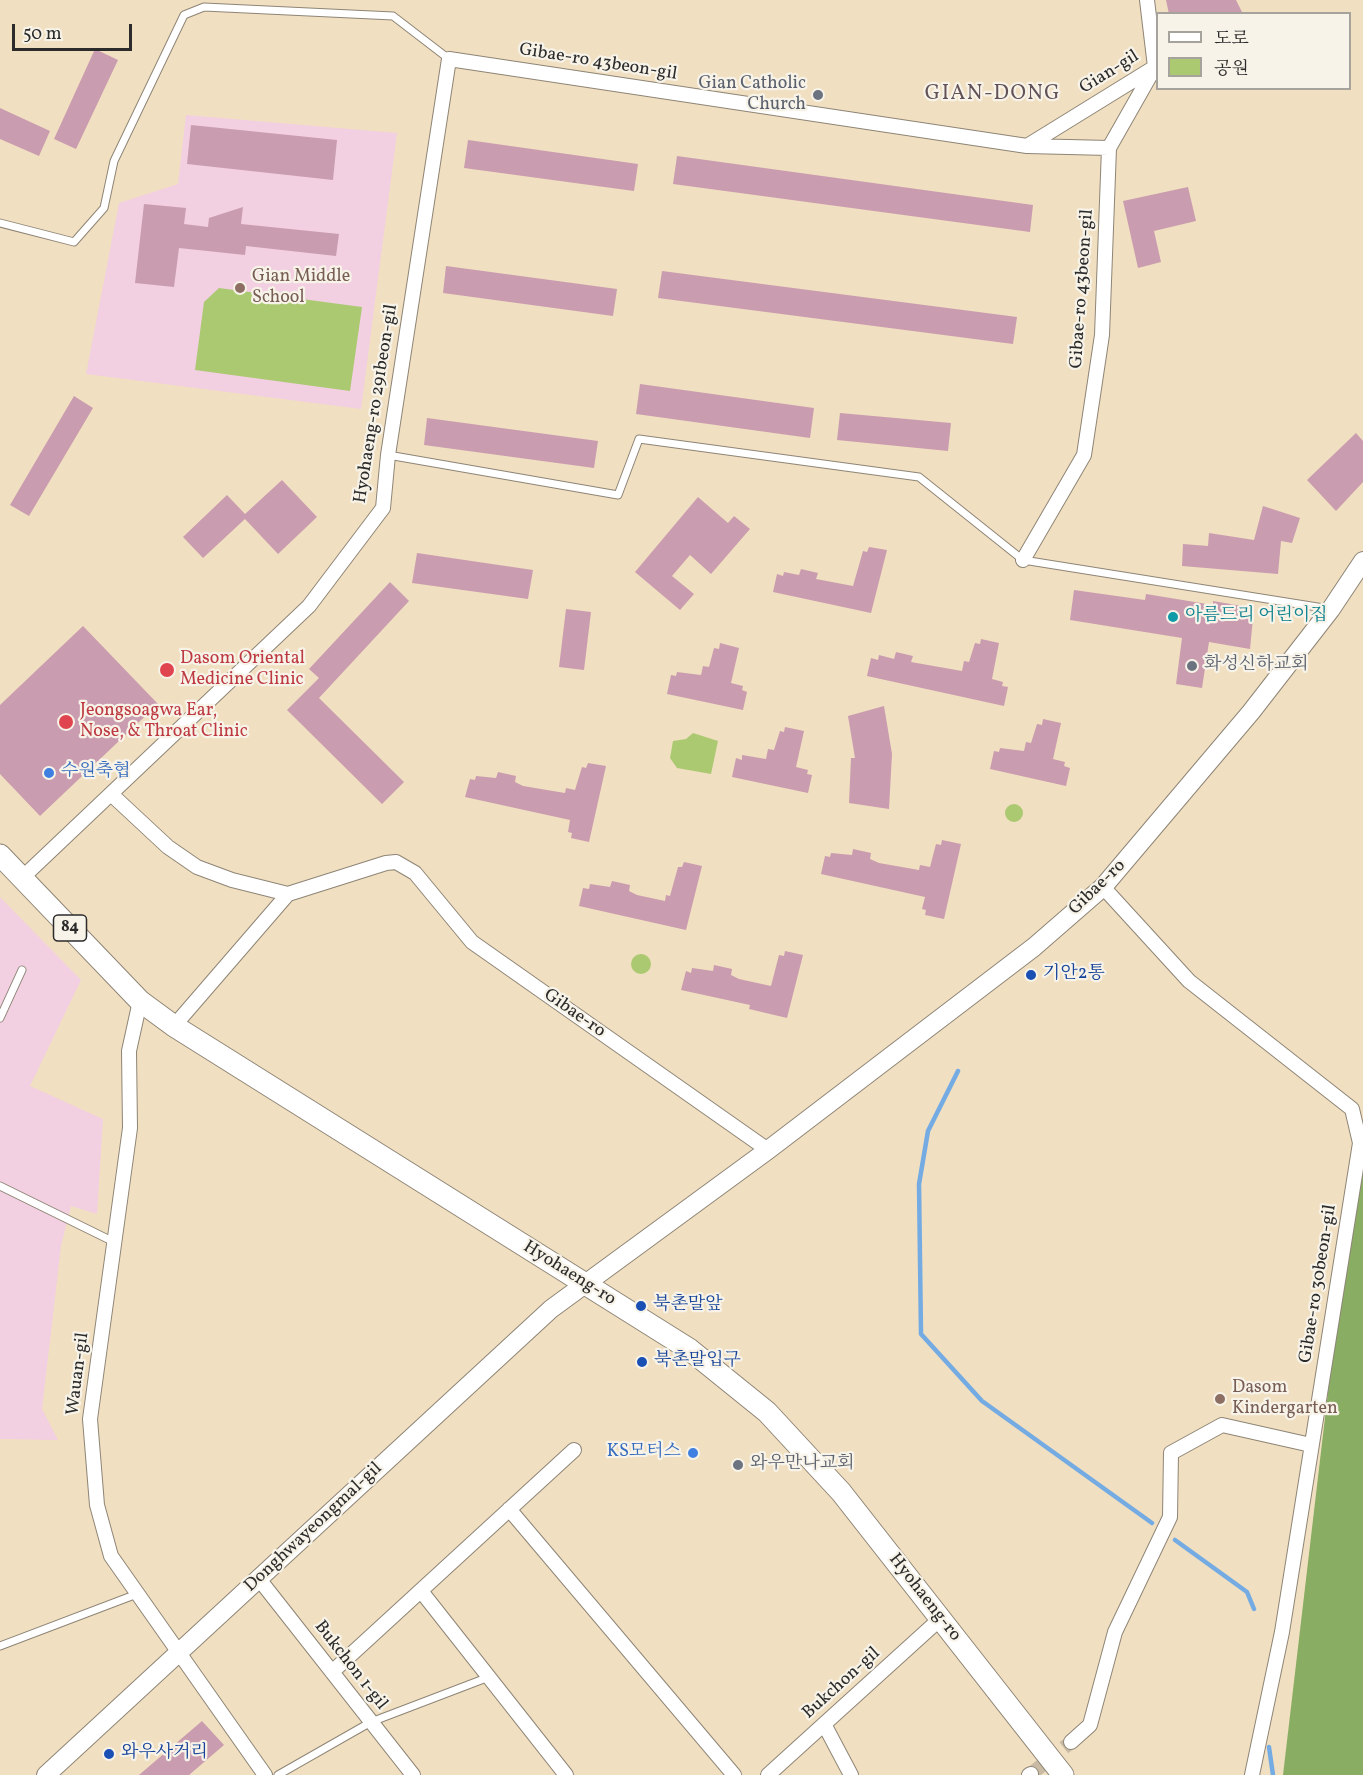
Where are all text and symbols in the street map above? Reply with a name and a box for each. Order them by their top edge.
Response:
scale bar [15,12,135,50]
legend [1156,12,1351,90]
text: 50 m [23,22,62,47]
text: 도로 [1214,27,1249,52]
street label: Gibae-ro 43beon-gil [517,40,679,86]
street label: Gian-gil [1076,46,1144,100]
text: 공원 [1214,57,1249,82]
place label: Gian Catholic Church [698,74,806,116]
district label: GIAN-DONG [925,82,1061,108]
marker: Gian Catholic Church [811,88,825,102]
street label: Gibae-ro 43beon-gil [1067,209,1099,369]
place label: Gian Middle School [252,267,350,310]
marker: Gian Middle School [233,281,247,295]
street label: Hyohaeng-ro 291beon-gil [351,303,403,505]
place label: 아름드리 어린이집 [1185,606,1328,628]
marker: 아름드리 어린이집 [1166,610,1180,624]
place label: Dasom Oriental Medicine Clinic [180,649,305,692]
place label: 화성신하교회 [1204,655,1308,677]
marker: 화성신하교회 [1185,659,1199,673]
marker: Dasom Oriental Medicine Clinic [158,661,176,679]
place label: Jeongsoagwa Ear, Nose, & Throat Clinic [80,701,248,744]
marker: Jeongsoagwa Ear, Nose, & Throat Clinic [57,713,75,731]
place label: 수원축협 [61,762,131,784]
marker: 수원축협 [42,766,56,780]
street label: Gibae-ro [1065,856,1131,920]
road number: 84 [54,915,86,941]
place label: 기안2통 [1043,964,1105,986]
marker: 기안2통 [1024,968,1038,982]
street label: Gibae-ro [539,985,609,1043]
street label: Gibae-ro 30beon-gil [1296,1203,1342,1365]
street label: Hyohaeng-ro [519,1237,619,1311]
place label: 북촌말앞 [653,1295,723,1317]
marker: 북촌말앞 [634,1299,648,1313]
street label: Wauan-gil [63,1331,95,1417]
place label: 북촌말입구 [654,1351,741,1373]
marker: 북촌말입구 [635,1355,649,1369]
place label: Dasom Kindergarten [1232,1378,1338,1420]
marker: Dasom Kindergarten [1213,1392,1227,1406]
place label: KS모터스 [607,1442,681,1464]
marker: KS모터스 [686,1446,700,1460]
place label: 와우만나교회 [750,1454,854,1476]
marker: 와우만나교회 [731,1458,745,1472]
street label: Donghwayeongmal-gil [241,1459,387,1597]
street label: Hyohaeng-ro [883,1550,965,1646]
street label: Bukchon 1-gil [309,1617,391,1715]
street label: Bukchon-gil [799,1643,885,1725]
place label: 와우사거리 [121,1743,208,1765]
marker: 와우사거리 [102,1747,116,1761]

